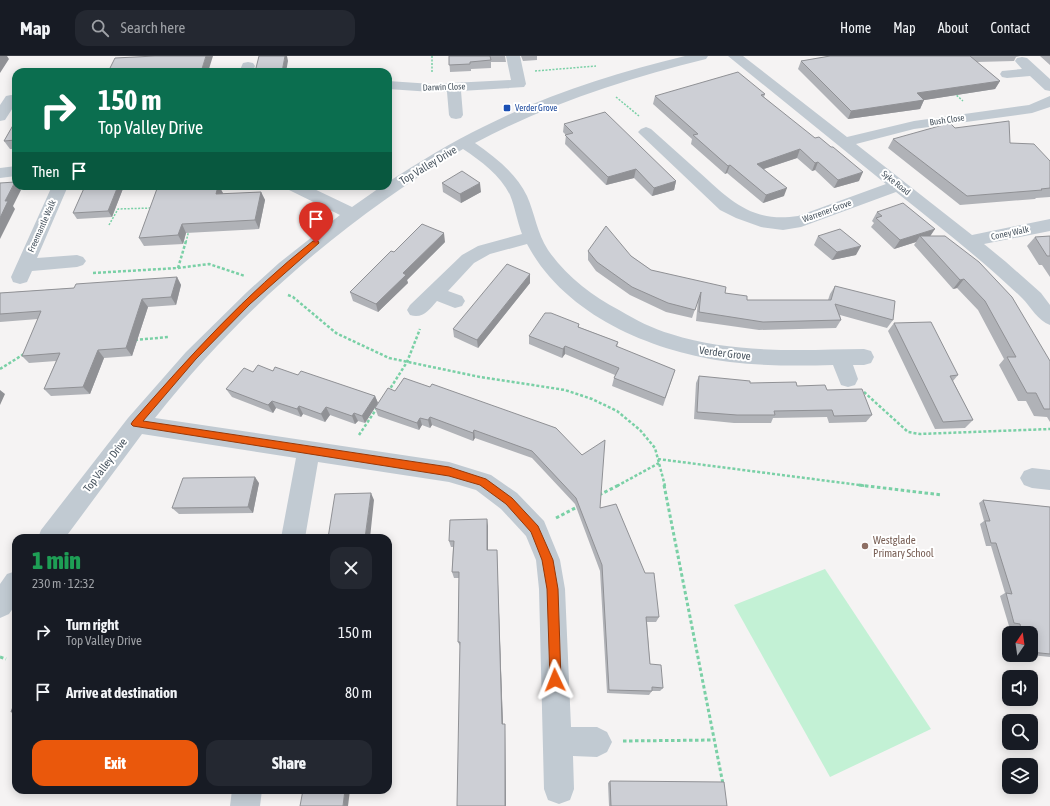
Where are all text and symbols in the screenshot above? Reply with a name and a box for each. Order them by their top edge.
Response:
search box [75,10,355,46]
text: Map [20,17,51,39]
icon: search [89,17,111,39]
text: Search here [121,19,185,36]
text: Home [840,20,871,36]
text: Map [893,20,916,36]
text: About [938,20,969,36]
text: Contact [991,20,1030,36]
street label: Darwin Close [422,81,466,93]
icon: right [32,84,84,136]
text: 150 m [98,84,161,116]
marker: Verder Grove [502,103,512,113]
place label: Verder Grove [515,103,557,113]
street label: Bush Close [929,113,965,127]
text: Top Valley Drive [98,117,203,138]
street label: Top Valley Drive [397,143,459,187]
icon: arrive [68,160,90,182]
text: Then [32,163,60,180]
street label: Syke Road [880,169,912,197]
street label: Freemantle Walk [26,198,58,254]
street label: Warrener Grove [801,198,853,224]
pin [299,202,333,243]
icon: arrive [305,208,327,230]
street label: Coney Walk [990,224,1030,242]
street label: Verder Grove [699,344,751,362]
street label: Top Valley Drive [81,436,129,494]
place label: Westglade Primary School [873,534,934,559]
marker: Westglade Primary School [860,541,870,551]
text: 1 min [32,547,81,574]
button: close [330,547,372,589]
text: 230 m · 12:32 [32,576,95,591]
text: Turn right [66,616,119,633]
icon: right [32,621,54,643]
text: 150 m [338,624,372,641]
north arrow [1002,626,1038,662]
map controls [1002,626,1038,794]
text: Top Valley Drive [66,633,142,648]
position arrow [534,659,576,701]
button: sound [1002,670,1038,706]
icon: arrive [32,681,54,703]
text: Arrive at destination [66,684,177,701]
text: 80 m [345,684,372,701]
button: search [1002,714,1038,750]
button: Exit [32,740,198,786]
button: Share [206,740,372,786]
button: layers [1002,758,1038,794]

